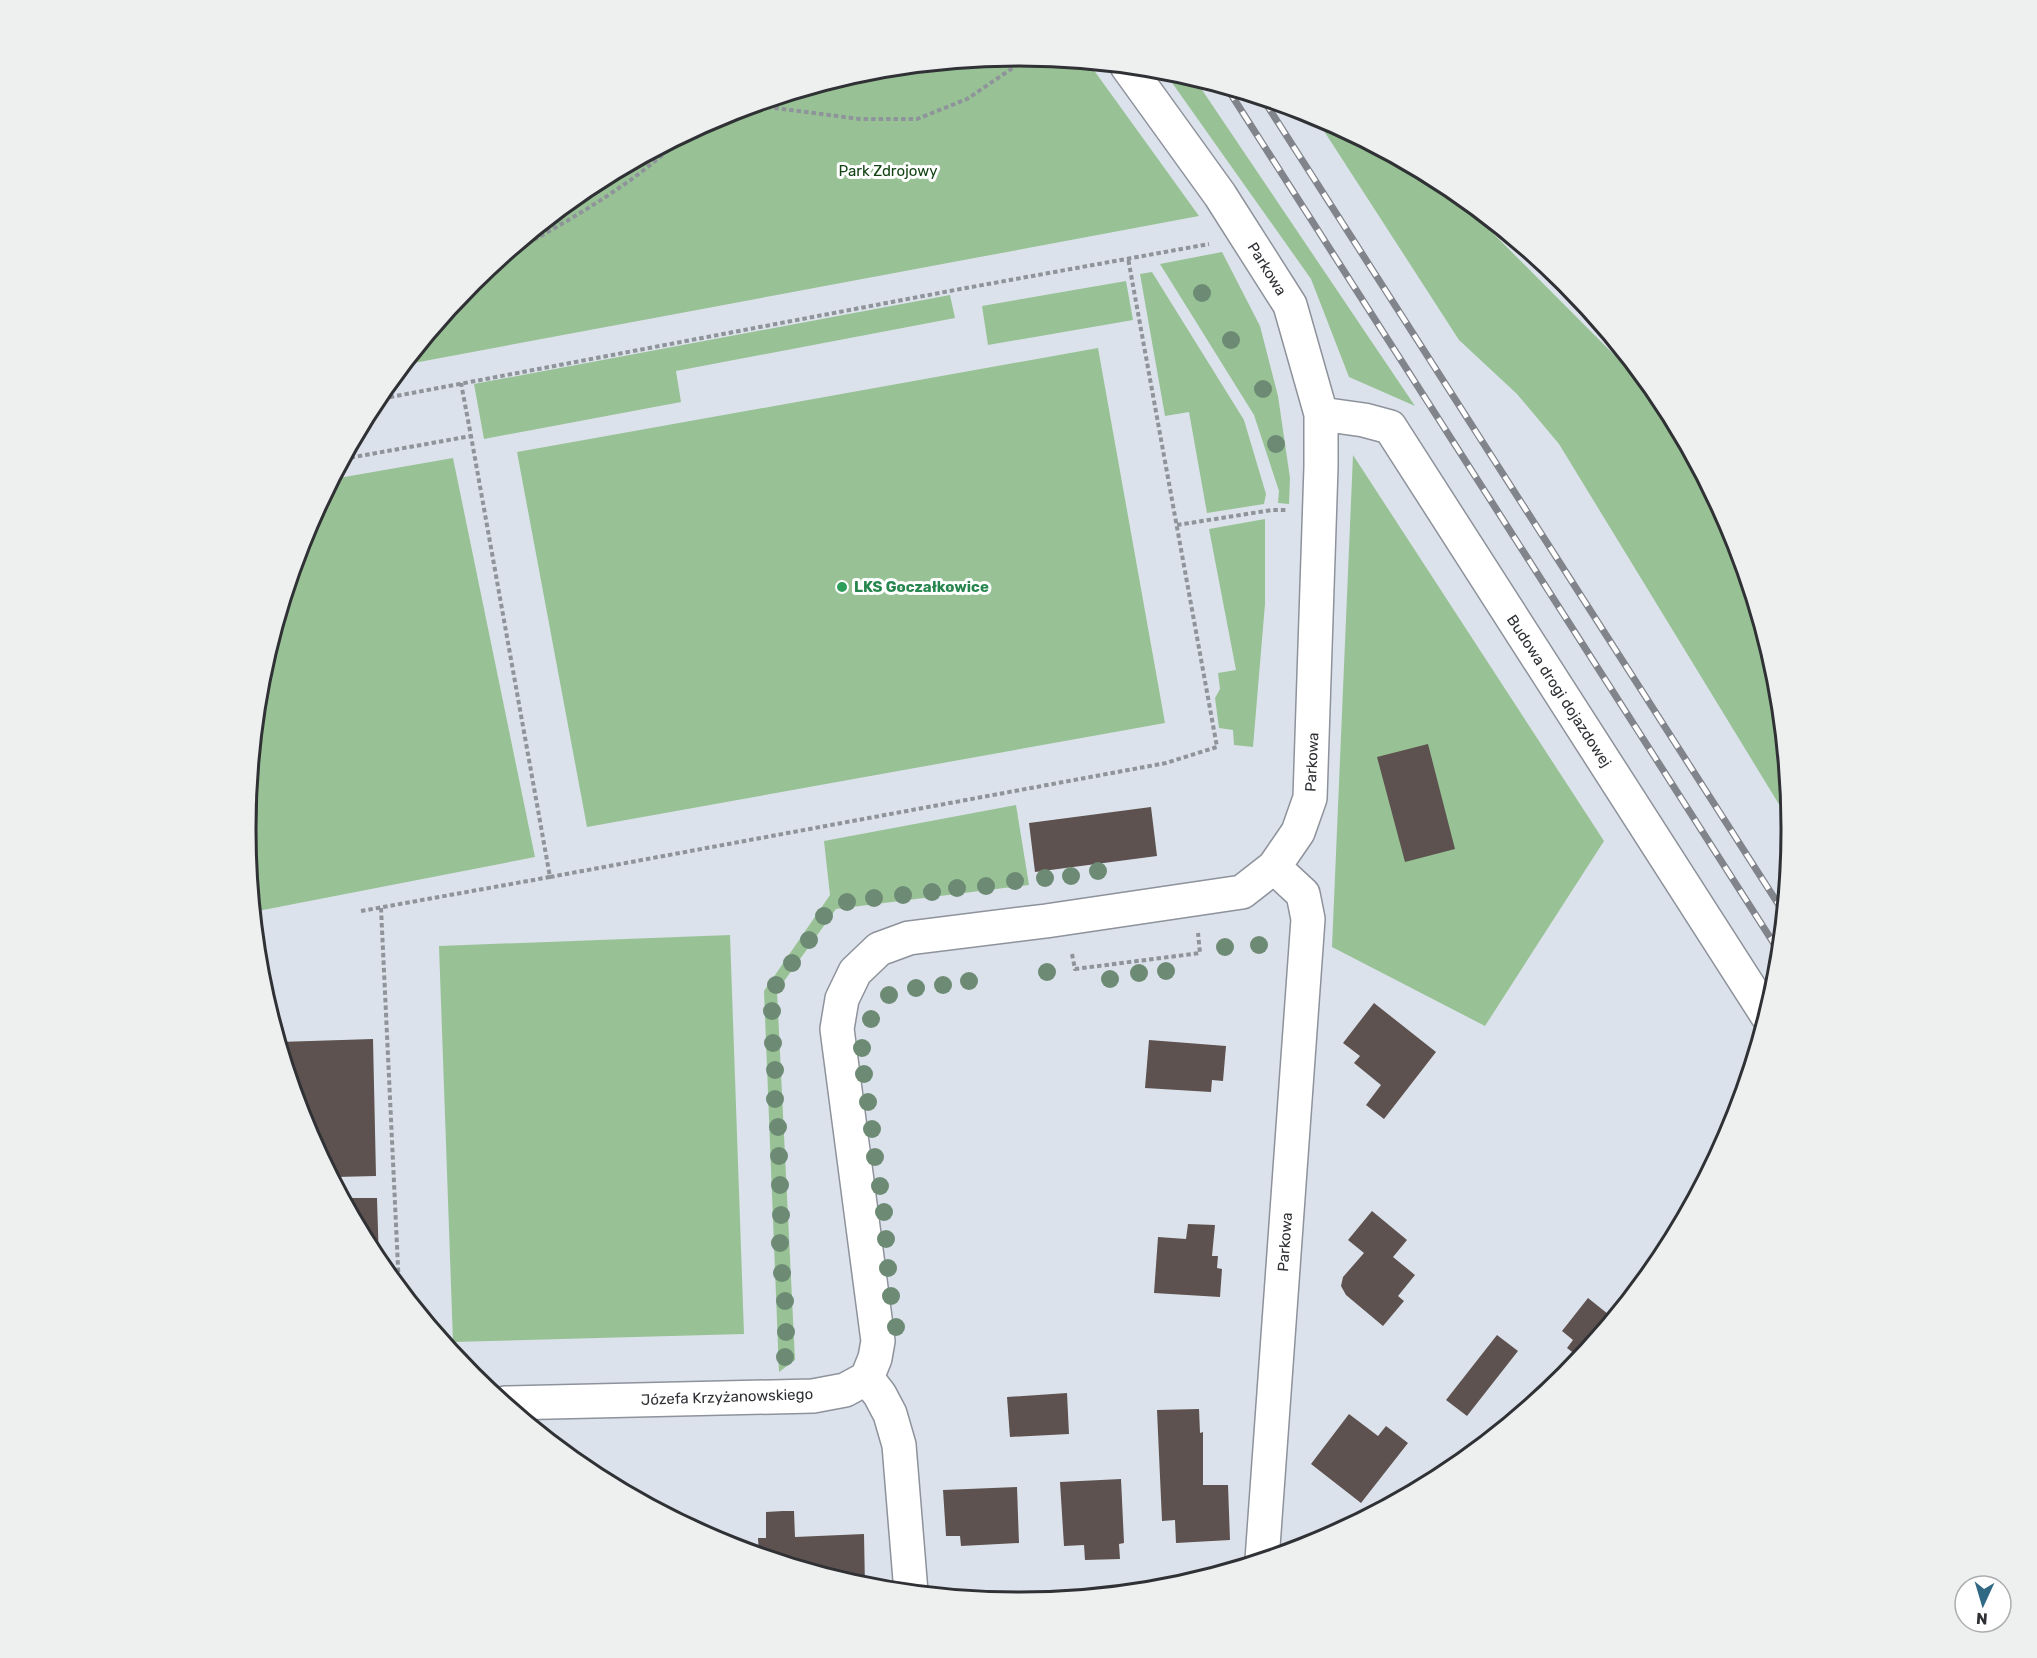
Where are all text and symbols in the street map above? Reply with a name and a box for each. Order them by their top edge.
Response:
park label: Park Zdrojowy [838,162,938,180]
street label: Parkowa [1244,239,1290,299]
place label: LKS Goczałkowice [854,578,989,596]
marker: LKS Goczałkowice [835,580,849,594]
street label: Budowa drogi dojazdowej [1503,611,1615,771]
street label: Parkowa [1301,732,1323,792]
street label: Parkowa [1274,1212,1296,1272]
street label: Józefa Krzyżanowskiego [641,1385,813,1409]
north arrow [1953,1574,2013,1634]
text: N [1976,1609,1988,1628]

